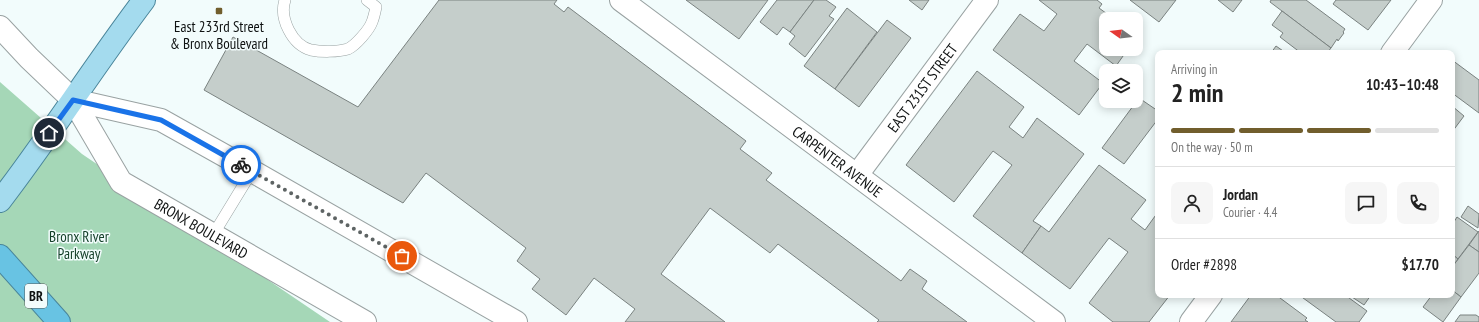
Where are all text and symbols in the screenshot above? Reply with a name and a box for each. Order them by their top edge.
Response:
marker: East 233rd Street & Bronx Boulevard [214,6,224,16]
north arrow [1099,12,1143,56]
map controls [1099,12,1143,108]
place label: East 233rd Street & Bronx Boulevard [170,17,268,53]
street label: EAST 231ST STREET [883,39,961,135]
text: Arriving in [1171,61,1218,78]
button: layers [1099,64,1143,108]
text: 10:43–10:48 [1366,75,1439,94]
text: 2 min [1171,76,1224,109]
pin [32,116,66,150]
street label: CARPENTER AVENUE [789,121,886,201]
icon: home [38,122,60,144]
text: On the way · 50 m [1171,139,1253,156]
courier [221,145,261,185]
icon: bike [230,154,252,176]
button: person [1171,182,1213,224]
button: chat [1345,182,1387,224]
button: phone [1397,182,1439,224]
text: Jordan [1223,185,1258,204]
street label: BRONX BOULEVARD [151,194,252,263]
text: Courier · 4.4 [1223,204,1277,221]
park label: Bronx River Parkway [49,227,110,263]
pin [385,239,419,273]
icon: bag [391,245,413,267]
text: Order #2898 [1171,255,1237,274]
text: $17.70 [1401,255,1439,274]
road number: BR [25,284,47,308]

